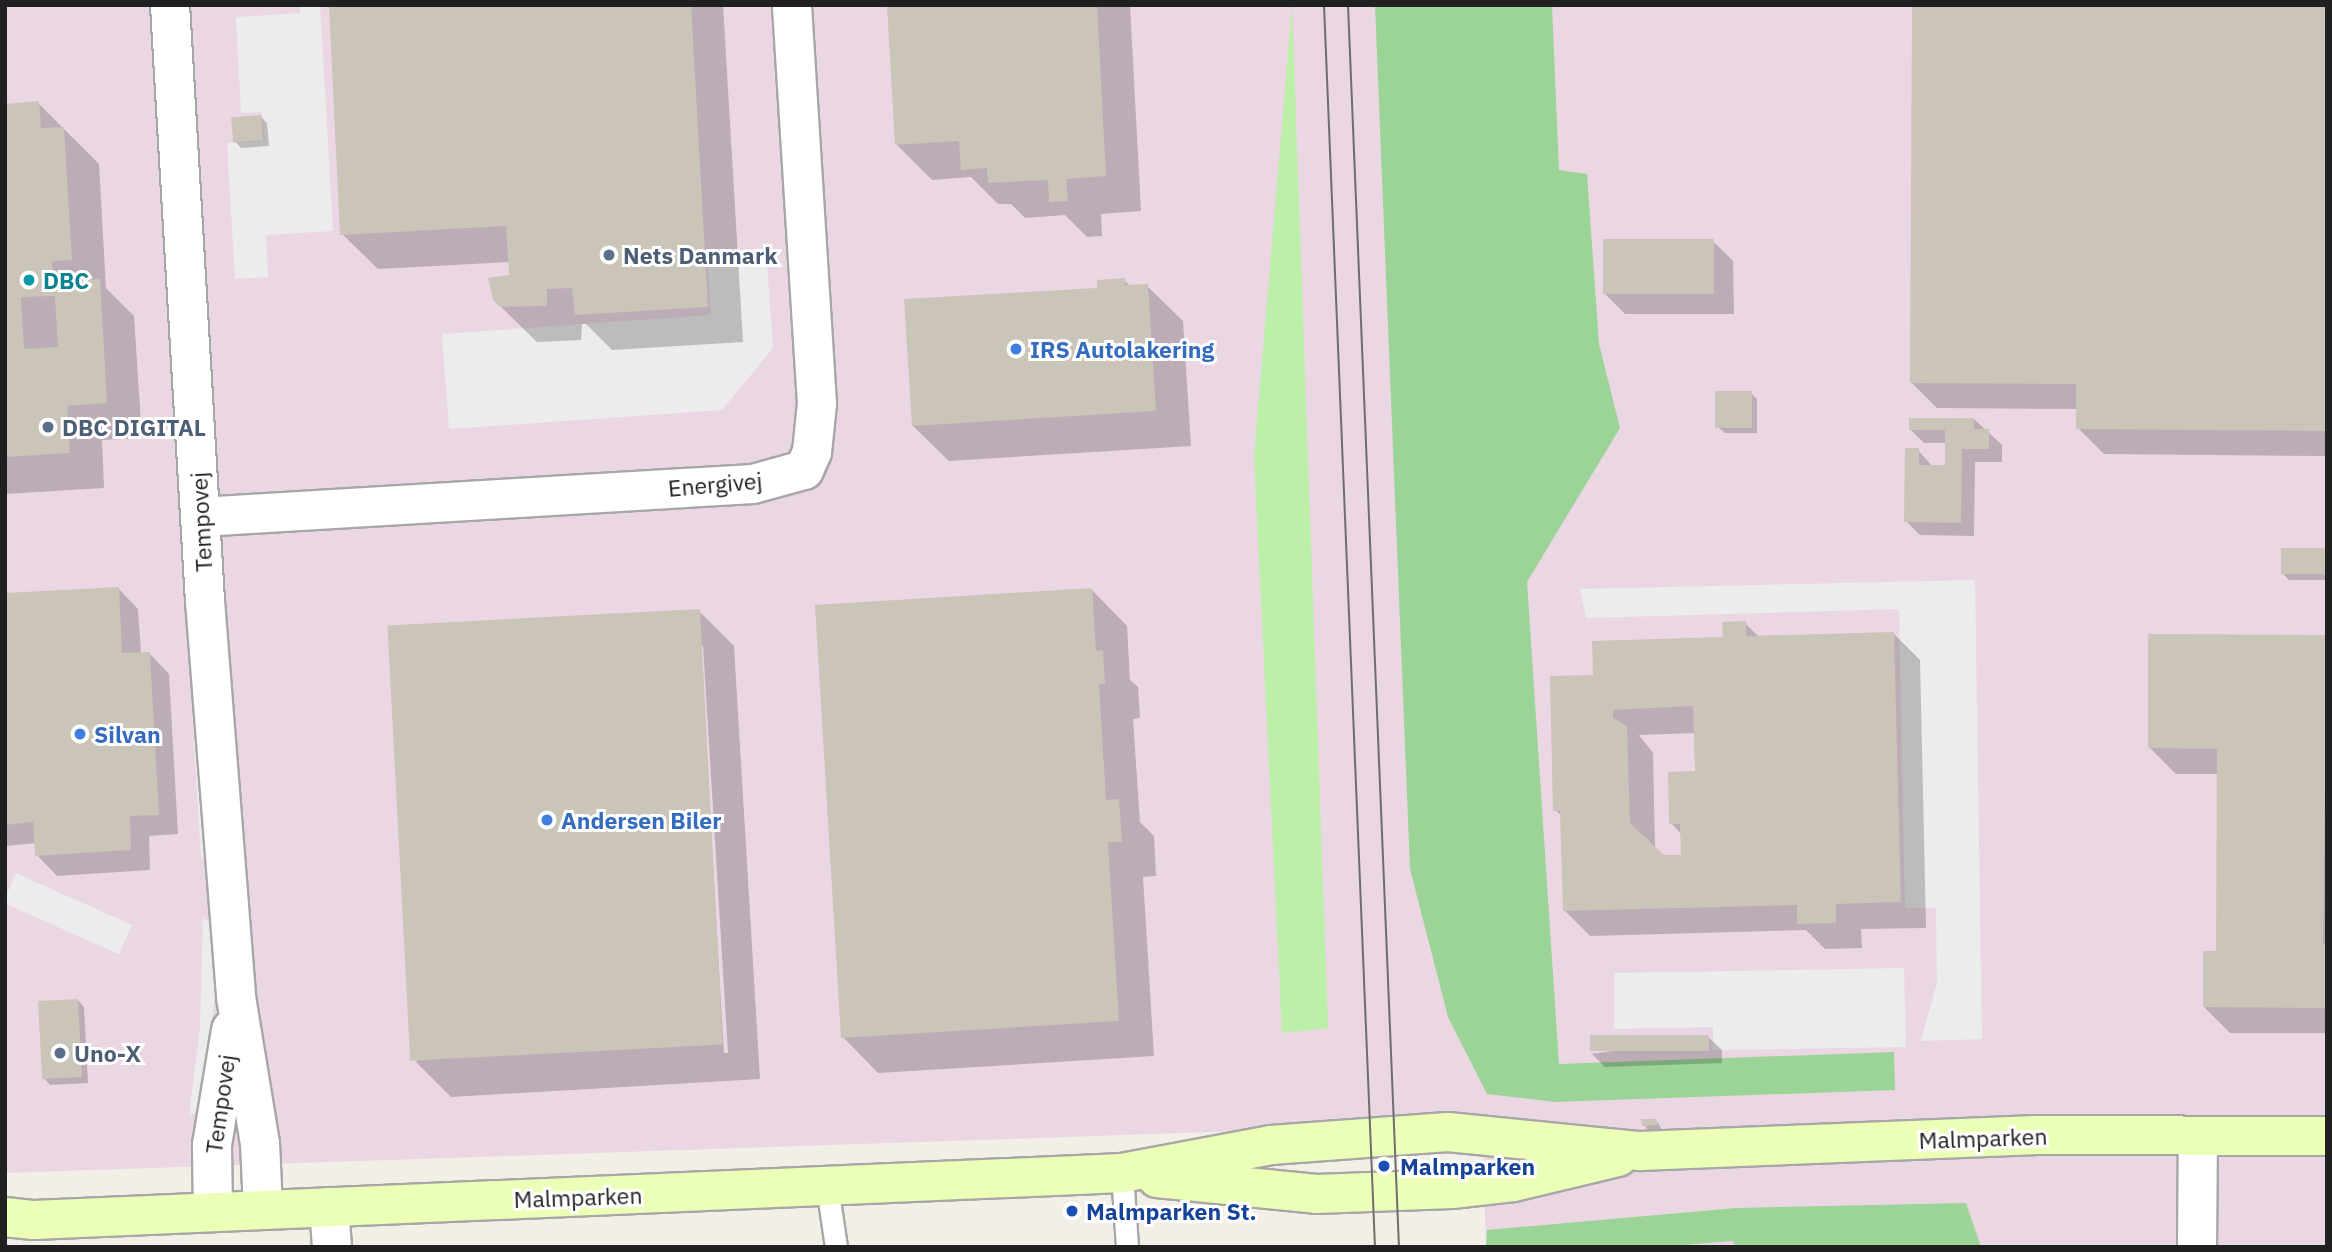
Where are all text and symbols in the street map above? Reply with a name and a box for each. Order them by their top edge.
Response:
place label: Nets Danmark [623,241,777,269]
marker: Nets Danmark [601,247,617,263]
place label: DBC [43,266,89,294]
marker: DBC [21,272,37,288]
place label: IRS Autolakering [1030,335,1214,363]
marker: IRS Autolakering [1008,341,1024,357]
place label: DBC DIGITAL [62,413,206,441]
marker: DBC DIGITAL [40,419,56,435]
street label: Energivej [667,466,763,502]
street label: Tempovej [185,471,217,573]
place label: Silvan [94,720,161,748]
marker: Silvan [72,726,88,742]
place label: Andersen Biler [561,806,721,834]
marker: Andersen Biler [539,812,555,828]
place label: Uno-X [74,1039,141,1067]
marker: Uno-X [52,1045,68,1061]
street label: Tempovej [199,1053,241,1155]
street label: Malmparken [1918,1122,2048,1154]
place label: Malmparken [1400,1152,1535,1180]
marker: Malmparken [1374,1156,1394,1176]
street label: Malmparken [513,1181,643,1213]
place label: Malmparken St. [1086,1197,1257,1225]
marker: Malmparken St. [1064,1203,1080,1219]

